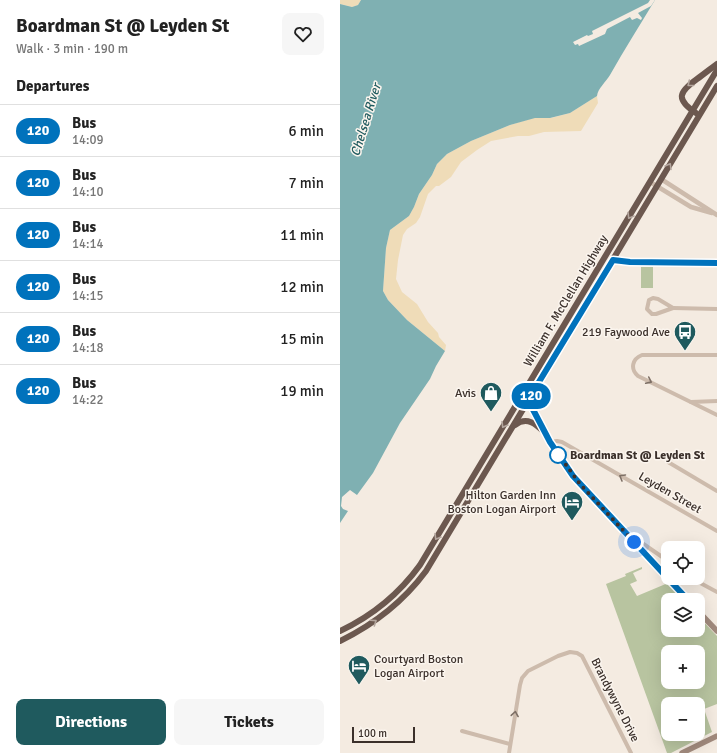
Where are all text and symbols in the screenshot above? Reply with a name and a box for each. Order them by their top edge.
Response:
button: heart [282,13,324,55]
text: Boardman St @ Leyden St [16,14,229,38]
text: Walk · 3 min · 190 m [16,41,128,57]
text: Departures [16,77,89,95]
water label: Chelsea River [347,80,385,158]
one-way arrow [687,80,694,87]
text: Bus [72,114,96,132]
text: 120 [27,122,49,139]
text: 6 min [288,122,324,140]
text: 14:09 [72,132,104,148]
one-way arrow [664,164,672,171]
text: Bus [72,166,96,184]
text: 120 [27,174,49,191]
text: 7 min [288,174,324,192]
text: 14:10 [72,184,104,200]
one-way arrow [627,212,634,219]
text: Bus [72,218,96,236]
text: 120 [27,226,49,243]
text: 11 min [280,226,324,244]
street label: William F. McClellan Highway [521,232,612,370]
text: 14:14 [72,236,104,252]
text: Bus [72,270,96,288]
text: 120 [27,278,49,295]
text: 12 min [280,278,324,296]
text: 14:15 [72,288,104,304]
bus stop icon: 219 Faywood Ave [672,319,698,352]
text: Bus [72,322,96,340]
place label: 219 Faywood Ave [582,325,670,340]
text: 120 [27,330,49,347]
text: 15 min [280,330,324,348]
text: 14:18 [72,340,104,356]
text: Bus [72,374,96,392]
one-way arrow [644,376,652,384]
shop icon: Avis [478,380,504,413]
text: 120 [27,382,49,399]
text: 19 min [280,382,324,400]
line badge: 120 [508,383,554,409]
place label: Avis [455,386,476,401]
text: 120 [520,387,542,404]
text: 14:22 [72,392,104,408]
one-way arrow [501,421,508,428]
marker: Boardman St @ Leyden St [549,446,567,464]
place label: Boardman St @ Leyden St [570,448,705,463]
street label: Leyden Street [636,469,704,517]
one-way arrow [619,475,626,482]
place label: Hilton Garden Inn Boston Logan Airport [447,488,556,517]
hotel icon: Hilton Garden Inn Boston Logan Airport [559,489,585,522]
your location [624,532,644,552]
one-way arrow [434,533,442,540]
map controls [661,541,705,741]
button: locate [661,541,705,585]
button: layers [661,593,705,637]
one-way arrow [370,619,377,627]
button: + [661,645,705,689]
place label: Courtyard Boston Logan Airport [374,652,463,681]
hotel icon: Courtyard Boston Logan Airport [346,653,372,686]
street label: Brandywyne Drive [587,655,643,745]
button: − [661,697,705,741]
button: Directions [16,699,166,745]
button: Tickets [174,699,324,745]
one-way arrow [510,711,519,718]
scale bar [352,725,415,744]
text: 100 m [358,727,387,740]

